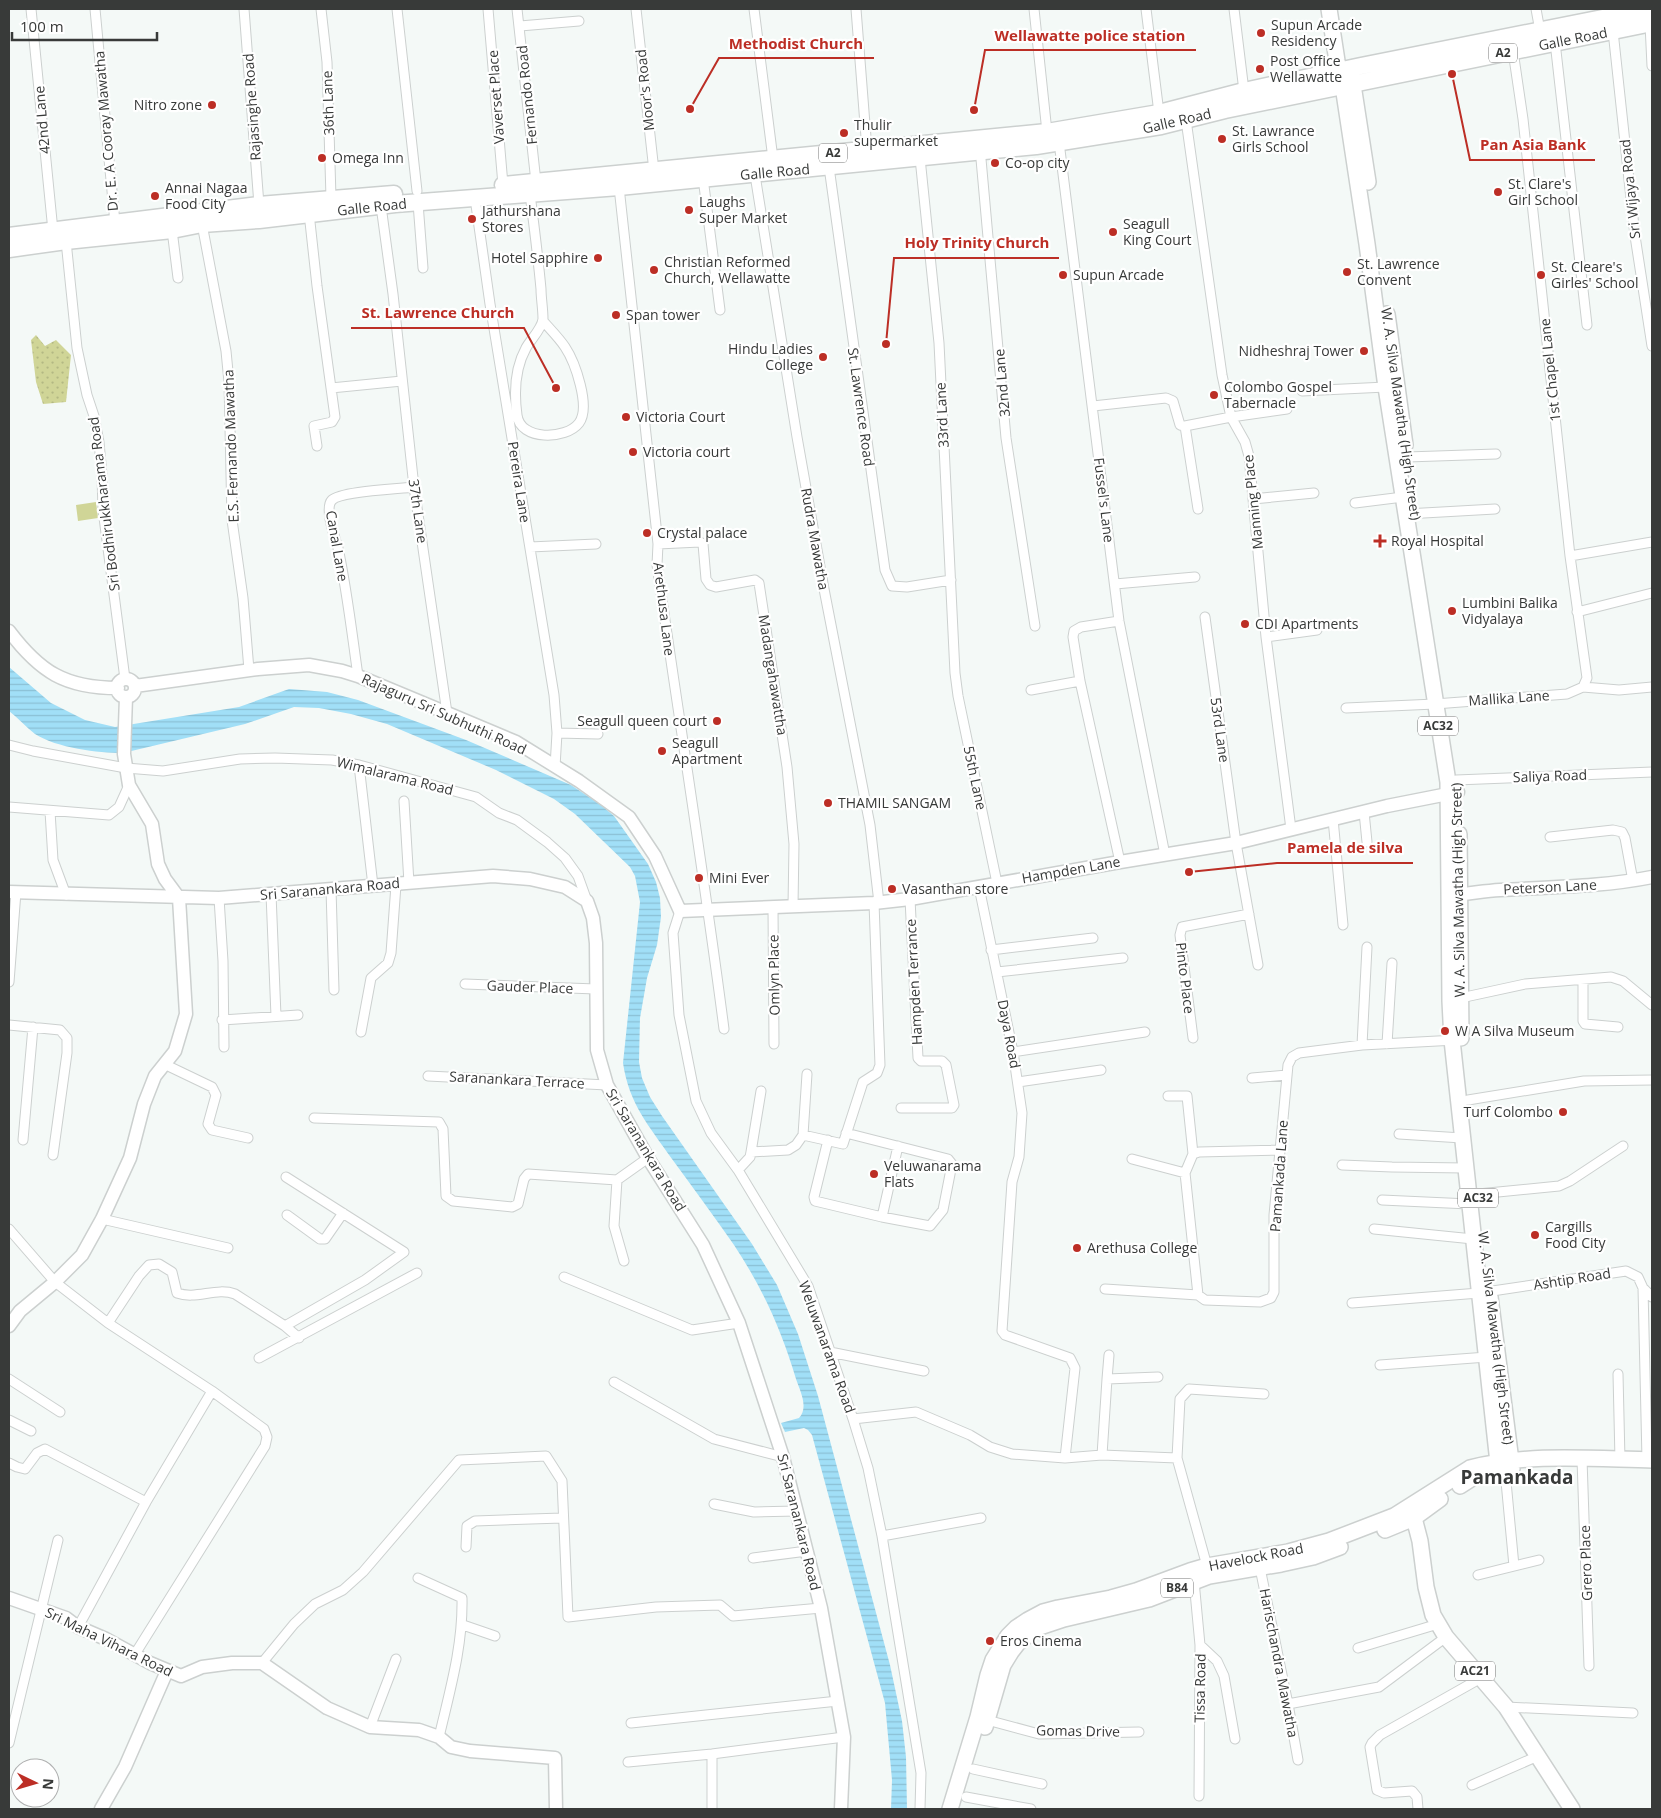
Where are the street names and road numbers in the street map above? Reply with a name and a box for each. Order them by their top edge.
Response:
street label: Galle Road [1537,23,1609,55]
street label: Fernando Road [512,44,541,146]
road number: A2 [1489,44,1517,62]
street label: Moor's Road [631,48,658,132]
street label: Vaverset Place [483,49,508,145]
street label: Dr. E. A Cooray Mawatha [89,50,122,212]
street label: Rajasinghe Road [238,53,265,161]
street label: 36th Lane [317,70,338,136]
street label: 42nd Lane [29,85,54,155]
street label: Galle Road [1141,103,1213,138]
street label: Sri Wijaya Road [1615,138,1644,240]
road number: A2 [819,144,847,162]
street label: Galle Road [739,159,811,184]
street label: Galle Road [336,193,408,220]
street label: W. A. Silva Mawatha (High Street) [1377,306,1426,522]
street label: 1st Chapel Lane [1535,317,1564,423]
street label: St. Lawrence Road [844,346,879,468]
street label: 32nd Lane [989,348,1014,418]
street label: E.S. Fernando Mawatha [218,369,243,523]
street label: 33rd Lane [930,382,953,448]
street label: Sri Bodhirukkharama Road [83,416,124,592]
street label: Pereira Lane [504,440,535,524]
street label: Manning Place [1238,454,1267,550]
street label: Fussel's Lane [1090,456,1119,544]
street label: 37th Lane [405,478,432,544]
street label: Rudra Mawatha [797,486,834,591]
street label: Canal Lane [322,509,353,583]
street label: Arethusa Lane [649,561,680,657]
street label: Madangahawattha [755,613,792,737]
street label: Rajaguru Sri Subhuthi Road [359,669,530,759]
street label: Mallika Lane [1468,685,1550,710]
street label: 53rd Lane [1207,696,1234,764]
road number: AC32 [1418,716,1458,736]
street label: 55th Lane [959,744,992,812]
street label: Wimalarama Road [335,752,456,799]
street label: Saliya Road [1512,765,1587,786]
street label: W. A. Silva Mawatha (High Street) [1446,783,1469,997]
street label: Hampden Lane [1020,851,1122,888]
street label: Sri Saranankara Road [259,873,401,904]
street label: Peterson Lane [1503,875,1597,898]
street label: Hampden Terrance [901,918,926,1046]
street label: Omlyn Place [763,934,784,1016]
street label: Pinto Place [1172,941,1199,1015]
street label: Gauder Place [486,975,574,998]
street label: Daya Road [994,998,1025,1070]
street label: Saranankara Terrace [449,1066,585,1093]
street label: Sri Saranankara Road [602,1085,691,1215]
street label: Pamankada Lane [1265,1119,1292,1233]
road number: AC32 [1458,1188,1498,1208]
street label: W. A. Silva Mawatha (High Street) [1474,1230,1519,1446]
street label: Ashtip Road [1532,1263,1612,1294]
street label: Weluwanarama Road [795,1278,860,1415]
street label: Sri Saranankara Road [773,1452,826,1592]
street label: Grero Place [1575,1525,1596,1601]
street label: Havelock Road [1207,1538,1305,1575]
road number: B84 [1161,1579,1193,1598]
street label: Harischandra Mawatha [1256,1587,1303,1739]
street label: Sri Maha Vihara Road [42,1602,176,1681]
street label: Tissa Road [1189,1653,1210,1723]
road number: AC21 [1455,1662,1495,1680]
street label: Gomas Drive [1036,1720,1120,1741]

